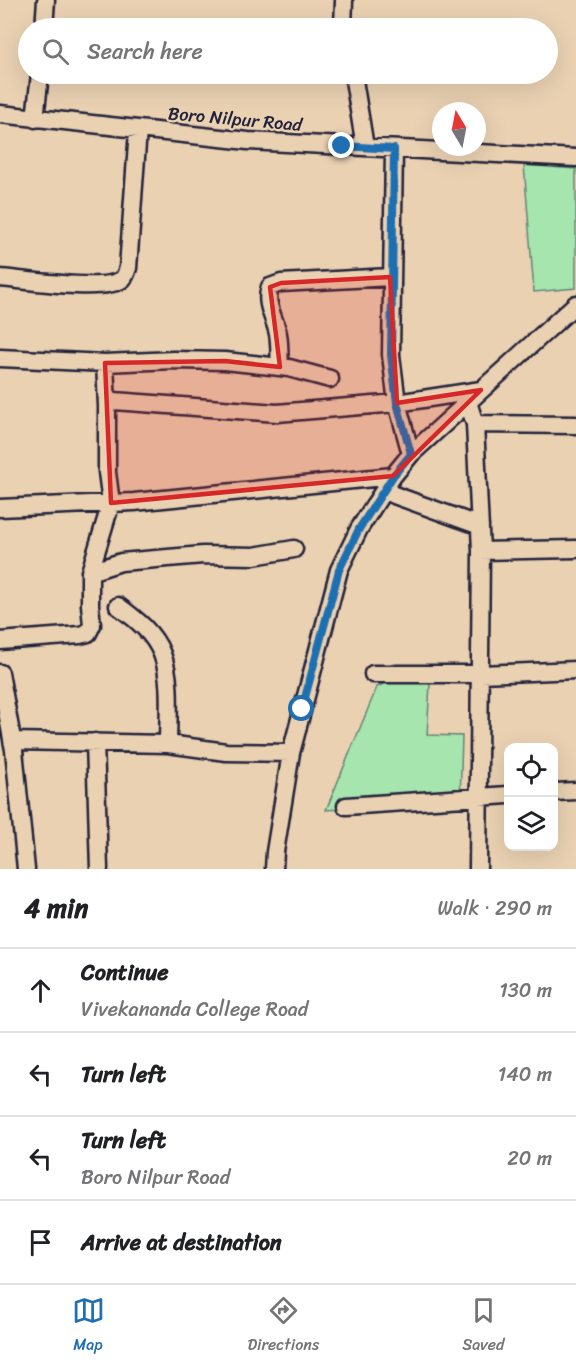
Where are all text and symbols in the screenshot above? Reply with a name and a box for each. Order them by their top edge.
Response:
search box [18,18,558,84]
text: Search here [87,32,203,71]
icon: search [39,35,72,68]
street label: Boro Nilpur Road [167,97,305,141]
north arrow [432,102,486,156]
route end [328,132,354,158]
route start [288,695,314,721]
map controls [504,743,558,851]
button: locate [504,743,558,797]
button: layers [504,797,558,851]
text: 4 min [24,885,88,931]
text: Walk · 290 m [437,891,552,926]
text: Continue [81,953,169,992]
text: 130 m [499,973,552,1008]
icon: ahead [24,974,57,1007]
text: Vivekananda College Road [81,992,308,1027]
text: Turn left [81,1055,166,1094]
text: 140 m [498,1057,552,1092]
icon: left [24,1058,57,1091]
text: Turn left [81,1121,166,1160]
text: 20 m [507,1141,552,1176]
icon: left [24,1142,57,1175]
text: Boro Nilpur Road [81,1160,230,1195]
text: Arrive at destination [81,1223,282,1262]
icon: arrive [24,1226,57,1259]
tab: Map [72,1294,105,1359]
tab: Directions [248,1294,319,1359]
tab: Saved [462,1294,504,1359]

